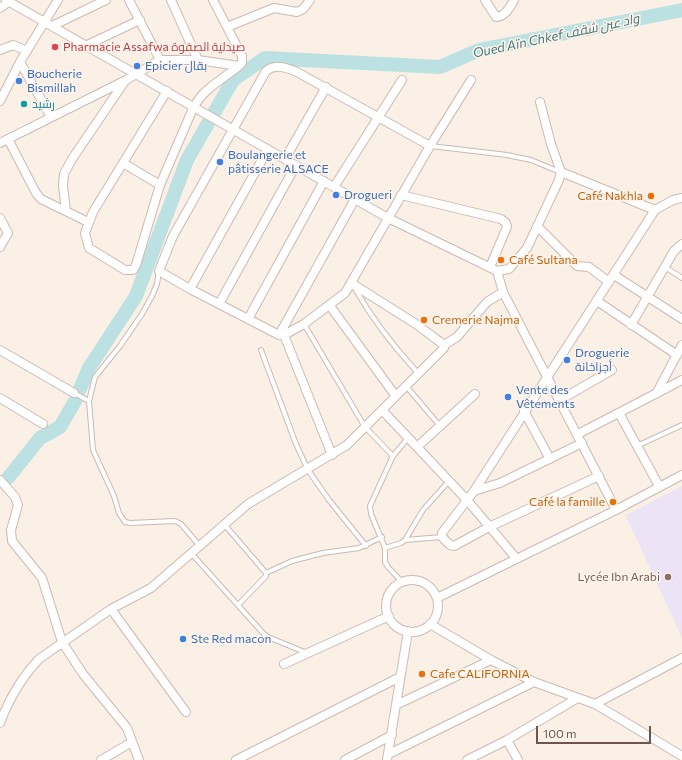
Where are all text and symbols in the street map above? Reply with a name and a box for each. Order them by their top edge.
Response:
water label: Oued Aïn Chkef واد عين شقف [471,11,641,61]
place label: Pharmacie Assafwa صيدلية الصفوة [63,40,245,54]
marker: Pharmacie Assafwa صيدلية الصفوة [50,42,60,52]
place label: Epicier بقال [145,59,207,73]
marker: Epicier بقال [132,61,142,71]
place label: Boucherie Bismillah [27,67,82,95]
marker: Boucherie Bismillah [14,76,24,86]
place label: رشيد [32,97,55,111]
marker: رشيد [19,99,29,109]
place label: Boulangerie et pâtisserie ALSACE [228,148,329,176]
marker: Boulangerie et pâtisserie ALSACE [215,157,225,167]
place label: Drogueri [344,188,392,202]
place label: Café Nakhla [577,189,643,203]
marker: Drogueri [331,190,341,200]
marker: Café Nakhla [646,191,656,201]
place label: Café Sultana [509,253,578,267]
marker: Café Sultana [496,255,506,265]
place label: Cremerie Najma [432,313,520,327]
marker: Cremerie Najma [419,315,429,325]
place label: Droguerie أجزاخانة [575,346,629,374]
marker: Droguerie أجزاخانة [562,355,572,365]
place label: Vente des Vêtements [516,383,575,411]
marker: Vente des Vêtements [503,392,513,402]
place label: Café la famille [529,495,605,509]
marker: Café la famille [608,497,618,507]
place label: Lycée Ibn Arabi [578,570,660,584]
marker: Lycée Ibn Arabi [663,572,673,582]
place label: Ste Red macon [191,632,271,646]
marker: Ste Red macon [178,634,188,644]
place label: Cafe CALIFORNIA [430,667,530,681]
marker: Cafe CALIFORNIA [417,669,427,679]
scale bar [538,718,653,744]
text: 100 m [543,726,577,740]

